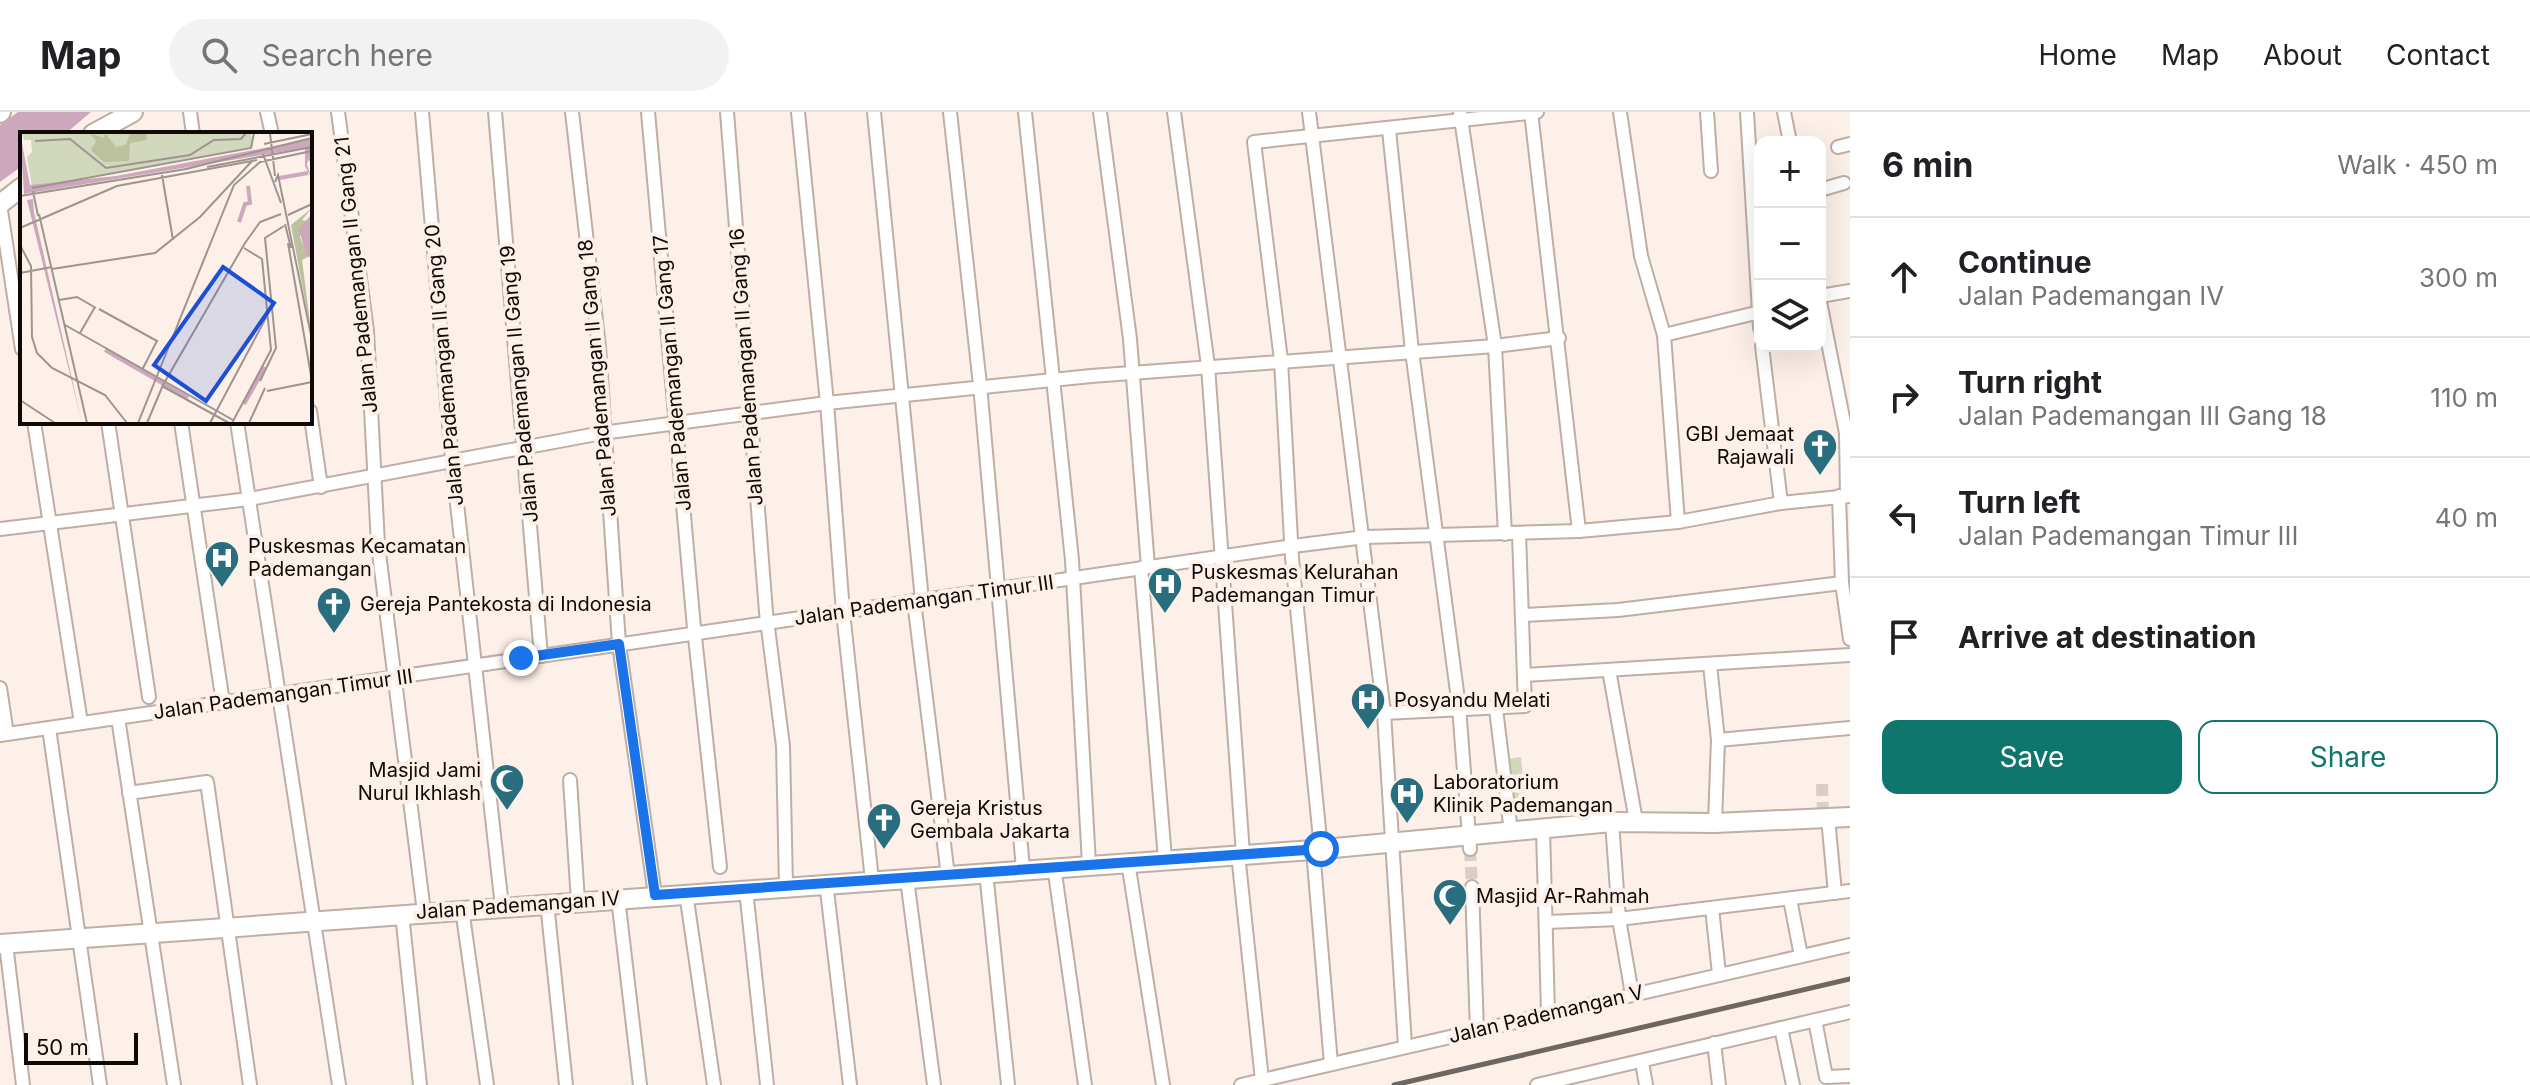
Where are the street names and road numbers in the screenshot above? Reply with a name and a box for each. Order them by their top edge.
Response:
street label: Jalan Pademangan II Gang 21 [330,135,382,415]
street label: Jalan Pademangan II Gang 20 [420,223,468,507]
street label: Jalan Pademangan II Gang 16 [724,227,768,507]
street label: Jalan Pademangan II Gang 17 [648,234,696,512]
street label: Jalan Pademangan II Gang 18 [573,238,621,518]
street label: Jalan Pademangan II Gang 19 [495,244,543,524]
street label: Jalan Pademangan Timur III [793,570,1055,630]
street label: Jalan Pademangan Timur III [152,664,414,724]
street label: Jalan Pademangan IV [415,886,621,924]
street label: Jalan Pademangan V [1446,980,1646,1048]

